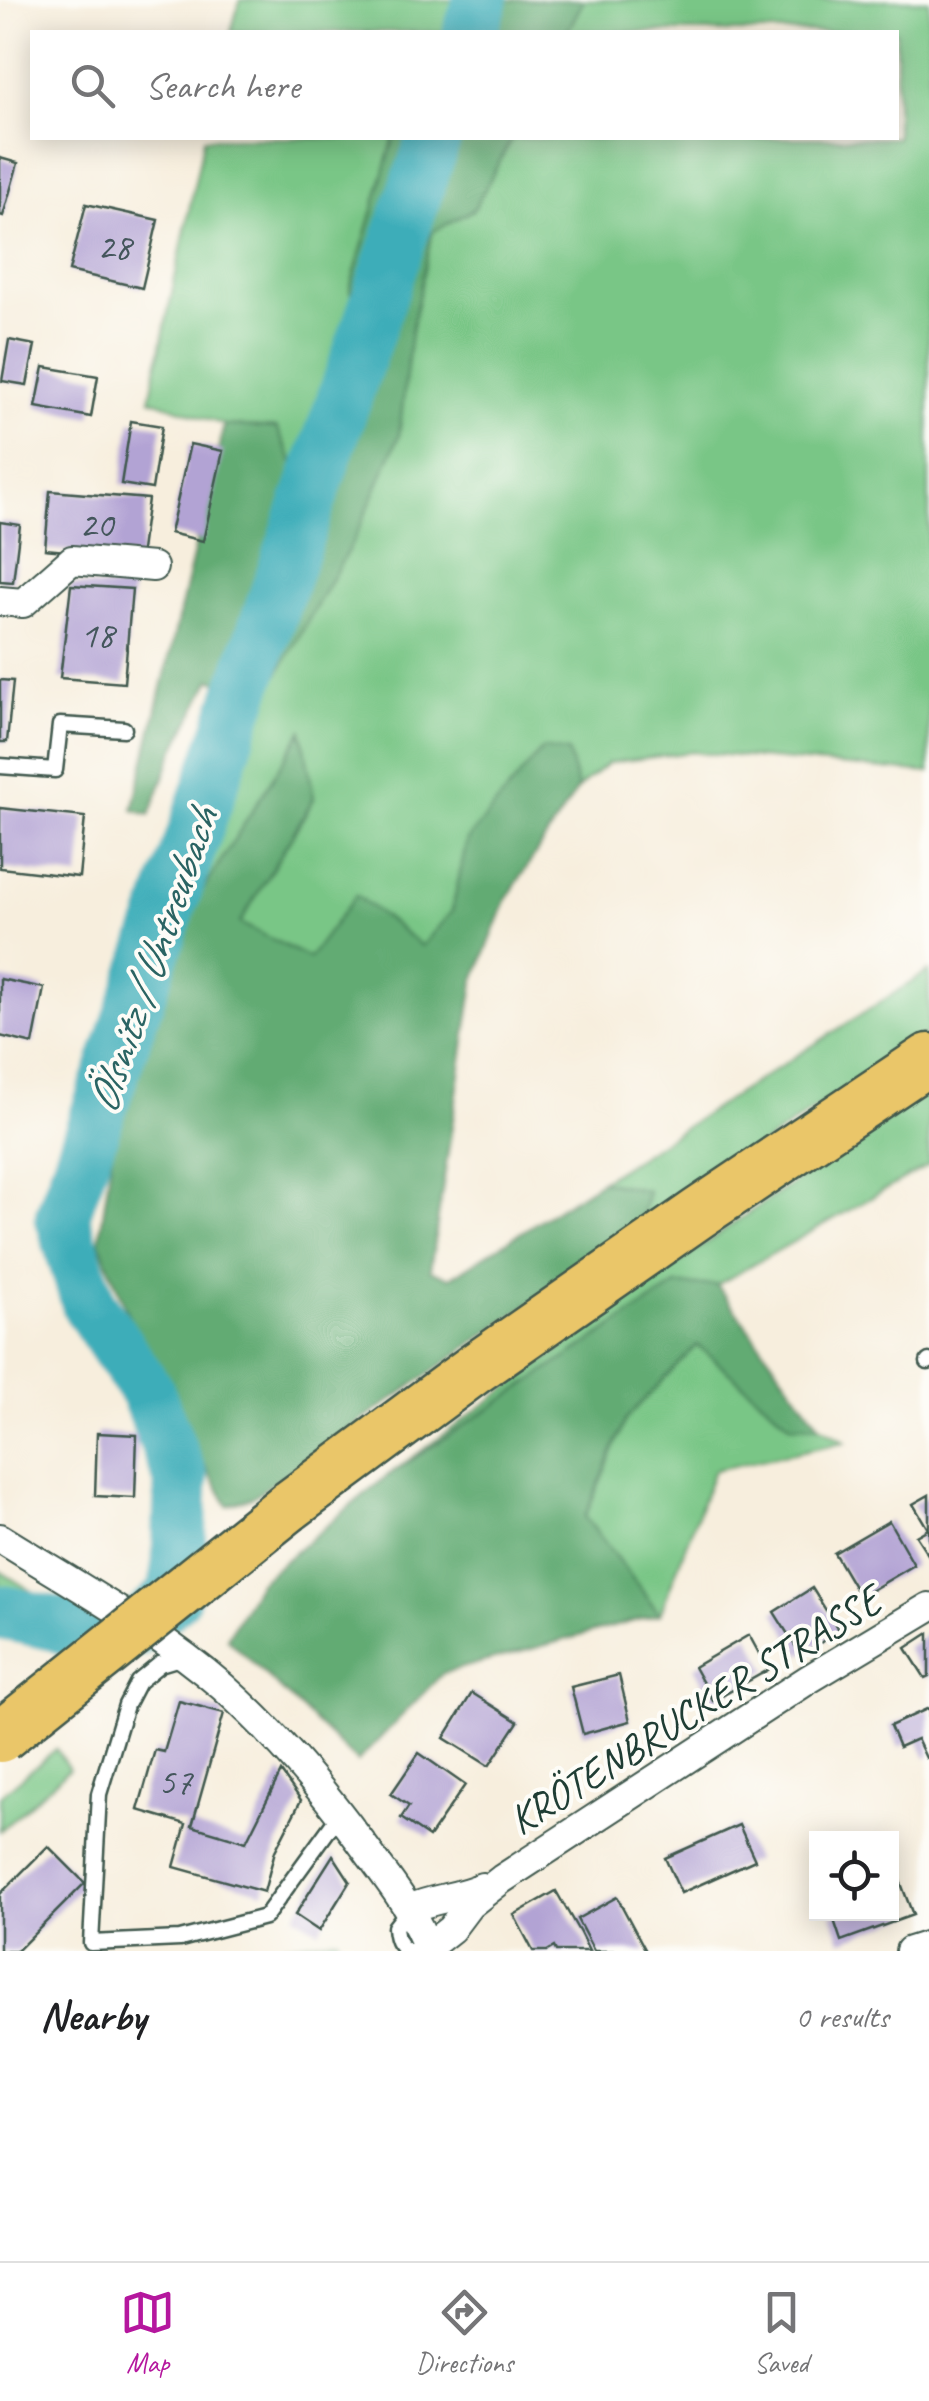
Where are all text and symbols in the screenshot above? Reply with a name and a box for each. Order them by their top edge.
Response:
search box [30,30,899,140]
icon: search [65,58,120,113]
text: Search here [145,62,300,109]
house number: 28 [97,223,135,270]
house number: 20 [79,501,116,548]
house number: 18 [80,611,118,658]
water label: Ölsnitz / Untreubach [74,798,232,1120]
street label: KRÖTENBRUCKER STRASSE [499,1571,895,1846]
house number: 57 [158,1758,194,1805]
map controls [809,1831,899,1921]
button: locate [809,1831,899,1921]
text: Nearby [40,1990,146,2043]
text: 0 results [795,1996,889,2037]
tab: Map [120,2285,175,2380]
tab: Directions [416,2285,513,2380]
tab: Saved [754,2285,809,2380]

